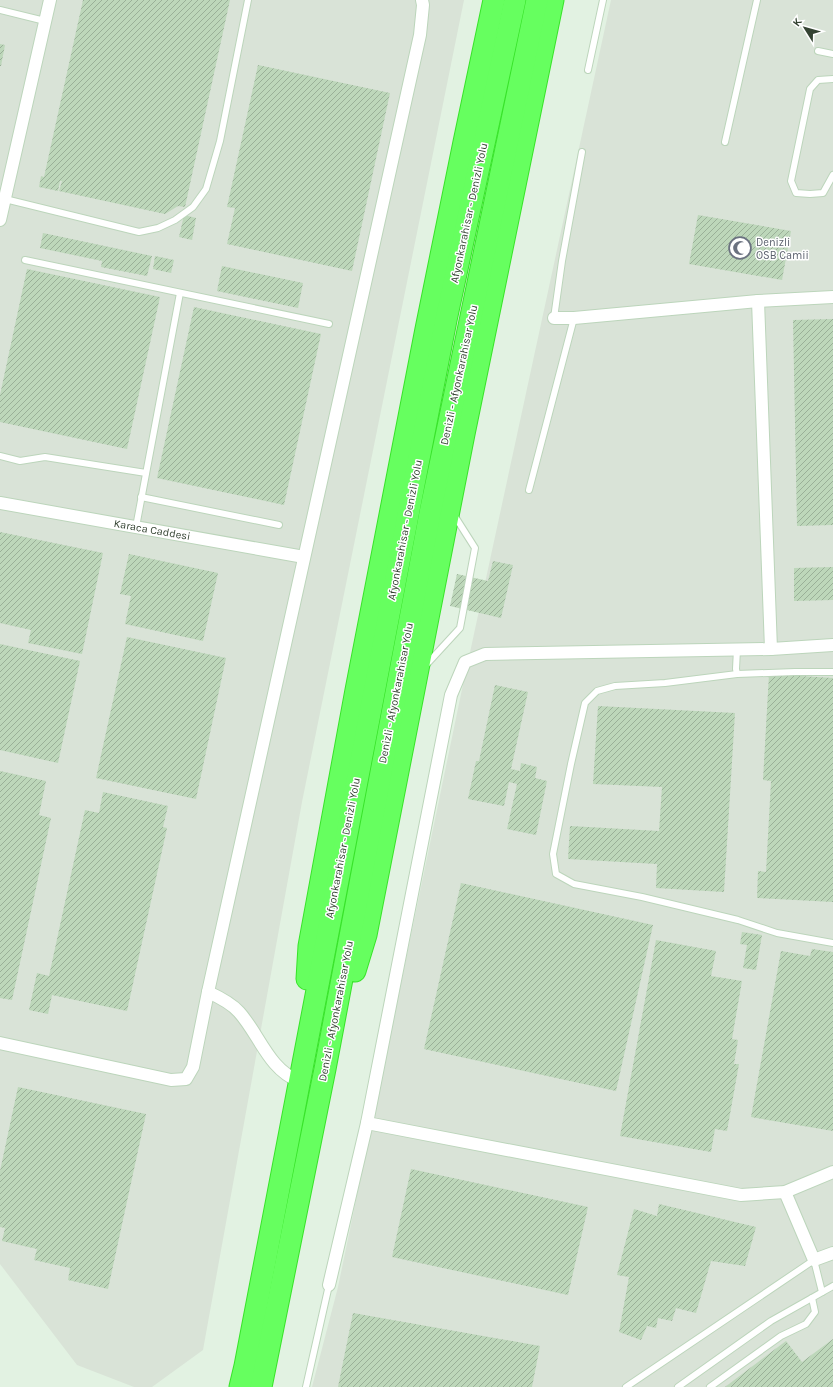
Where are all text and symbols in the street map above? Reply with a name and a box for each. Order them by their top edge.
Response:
north arrow [785,8,825,48]
text: K [790,15,805,29]
street label: Afyonkarahisar - Denizli Yolu [448,142,490,284]
mosque icon: Denizli OSB Camii [727,235,753,261]
place label: Denizli OSB Camii [756,236,809,262]
street label: Denizli - Afyonkarahisar Yolu [438,304,480,446]
street label: Afyonkarahisar - Denizli Yolu [385,459,425,601]
street label: Karaca Caddesi [113,517,191,543]
street label: Denizli - Afyonkarahisar Yolu [376,622,416,764]
street label: Afyonkarahisar - Denizli Yolu [323,777,363,919]
street label: Denizli - Afyonkarahisar Yolu [316,940,356,1082]

